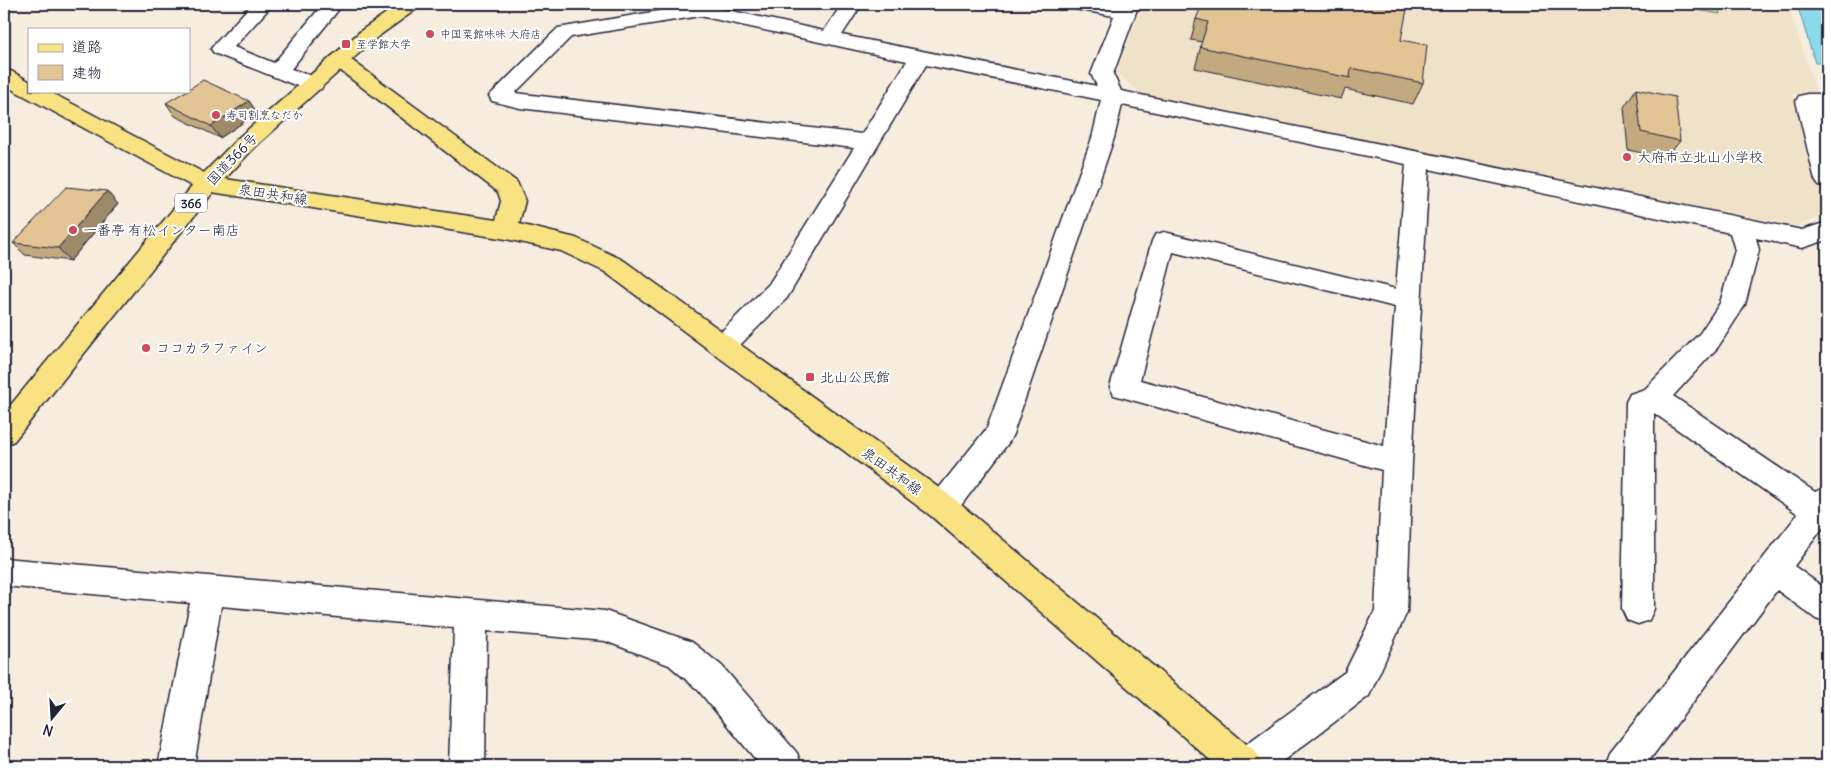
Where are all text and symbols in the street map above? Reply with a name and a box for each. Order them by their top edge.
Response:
place label: 中国菜館味味 大府店 [440,27,542,41]
legend [28,28,190,92]
marker: 中国菜館味味 大府店 [424,28,436,40]
text: 道路 [72,37,102,56]
place label: 至学館大学 [356,37,411,51]
marker: 至学館大学 [340,38,352,50]
text: 建物 [72,63,102,82]
place label: 寿司割烹なだか [226,108,303,122]
marker: 寿司割烹なだか [210,109,222,121]
street label: 国道366号 [203,129,261,189]
place label: 大府市立北山小学校 [1637,148,1763,166]
marker: 大府市立北山小学校 [1621,151,1633,163]
street label: 泉田共和線 [237,180,309,208]
road number: 366 [175,194,207,212]
place label: 一番亭 有松インター南店 [83,221,240,239]
marker: 一番亭 有松インター南店 [67,224,79,236]
place label: ココカラファイン [156,339,268,357]
marker: ココカラファイン [140,342,152,354]
place label: 北山公民館 [820,368,890,386]
marker: 北山公民館 [804,371,816,383]
street label: 泉田共和線 [858,443,926,499]
north arrow [28,692,78,742]
text: N [41,720,55,740]

